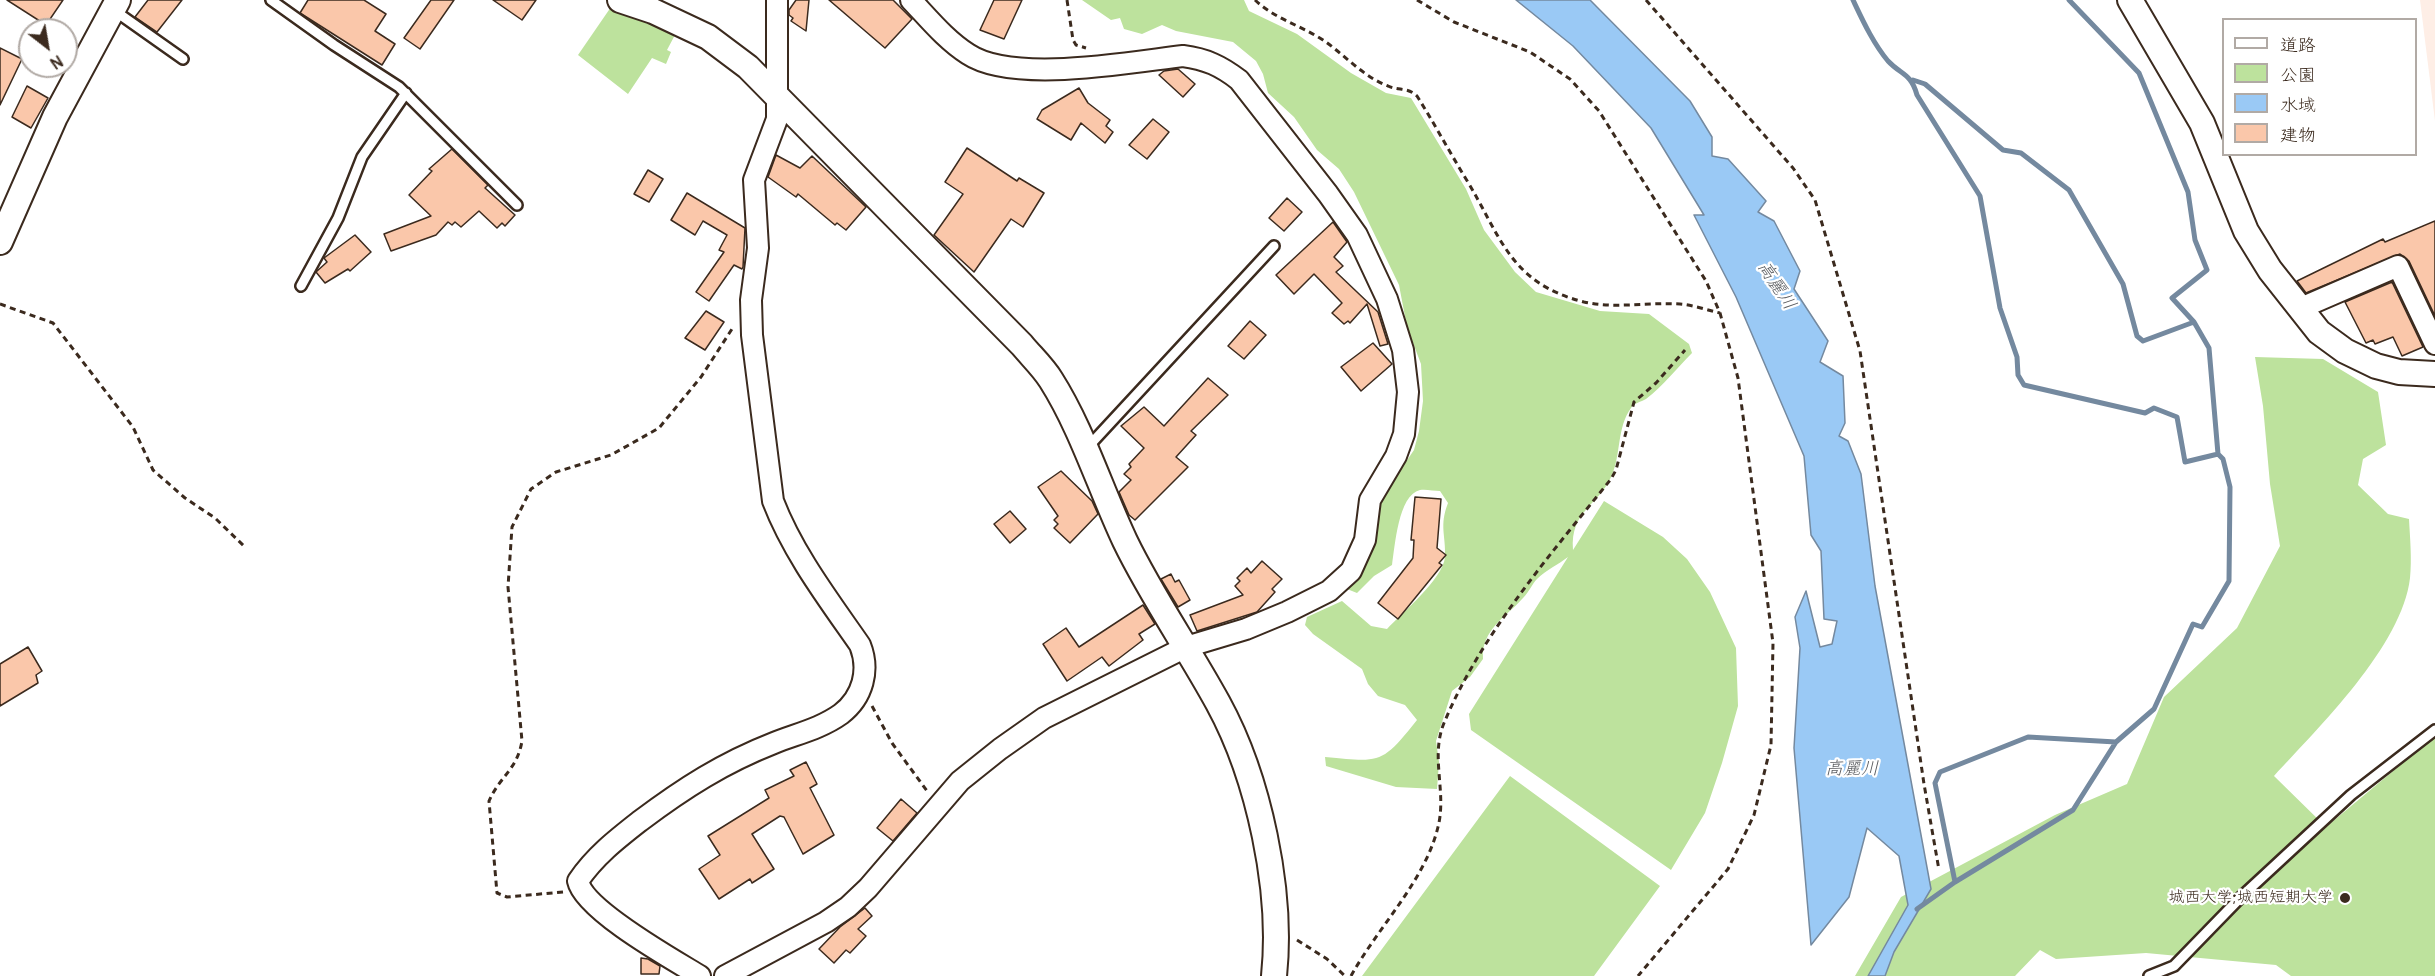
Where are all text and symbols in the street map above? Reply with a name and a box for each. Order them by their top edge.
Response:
north arrow [18,18,78,78]
legend [2222,18,2417,156]
text: 道路 [2280,34,2316,57]
text: N [46,50,66,73]
text: 公園 [2280,64,2316,87]
text: 水域 [2280,94,2316,117]
text: 建物 [2280,124,2316,147]
water label: 高麗川 [1752,257,1800,315]
water label: 高麗川 [1825,758,1879,780]
place label: 城西大学;城西短期大学 [2169,888,2333,908]
marker: 城西大学;城西短期大学 [2338,891,2352,905]

